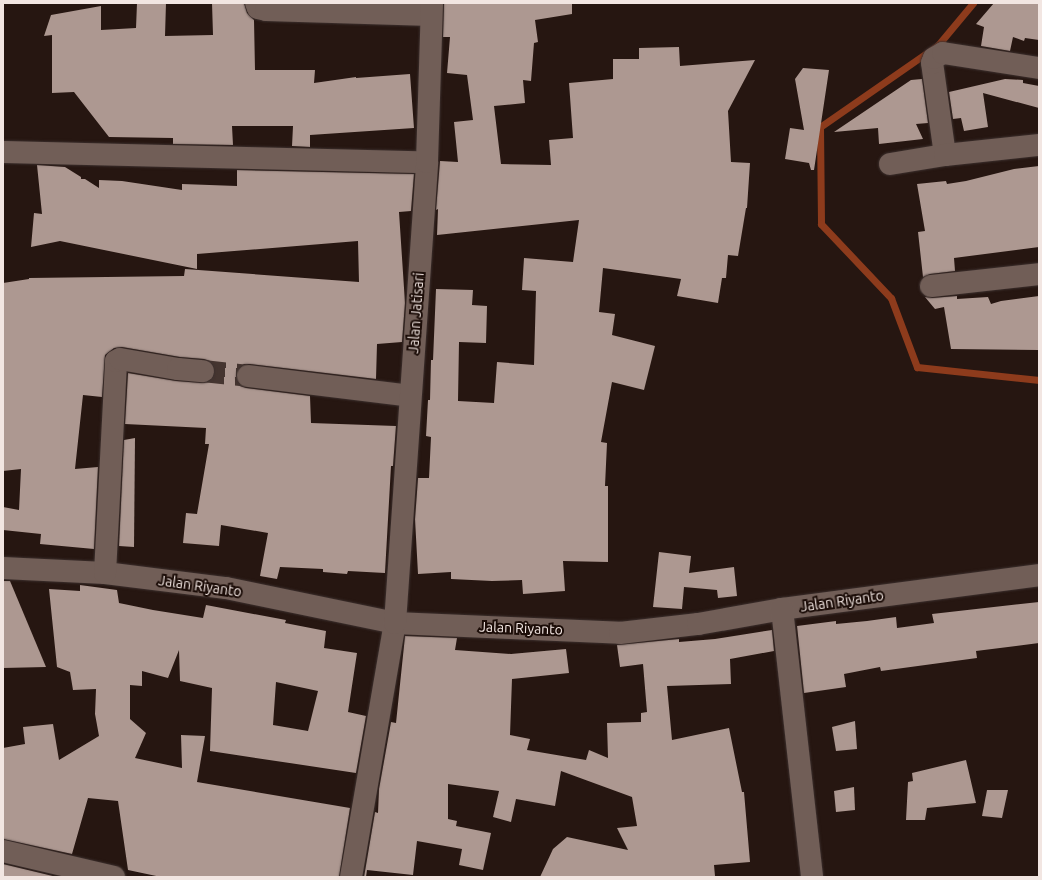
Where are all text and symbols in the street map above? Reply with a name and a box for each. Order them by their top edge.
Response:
street label: Jalan Jatisari [405,272,427,354]
street label: Jalan Riyanto [157,572,243,600]
street label: Jalan Riyanto [799,587,885,615]
street label: Jalan Riyanto [479,618,563,638]

